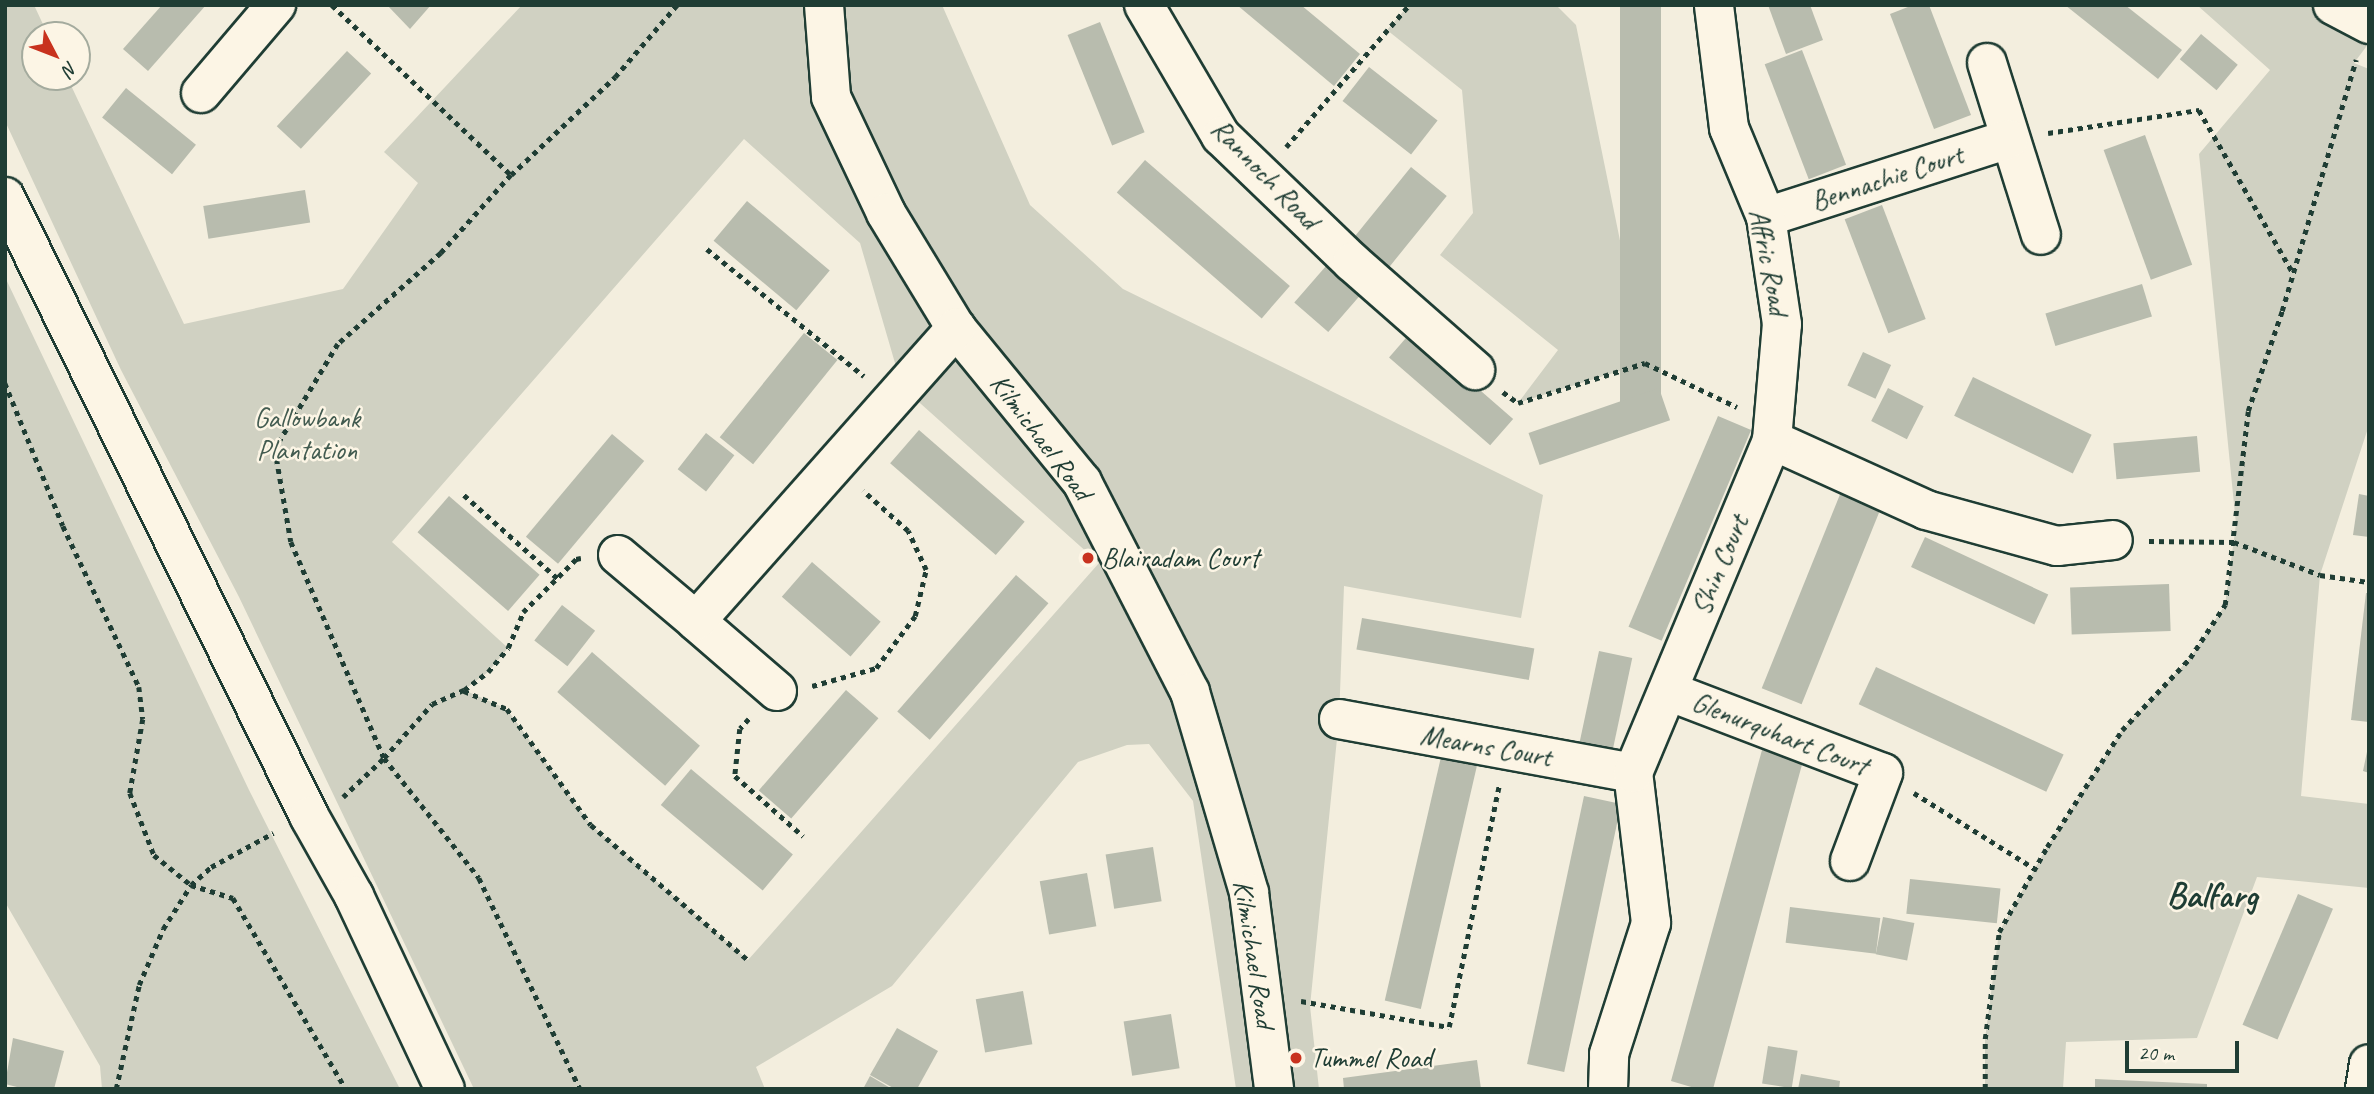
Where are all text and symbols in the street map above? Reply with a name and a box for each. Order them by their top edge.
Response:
north arrow [21,21,91,91]
text: N [57,56,83,81]
street label: Rannoch Road [1205,112,1325,236]
street label: Bennachie Court [1807,138,1967,218]
street label: Affric Road [1742,206,1796,318]
street label: Kilmichael Road [983,367,1099,507]
park label: Gallowbank Plantation [254,401,360,467]
street label: Shin Court [1684,510,1756,620]
place label: Blairadam Court [1102,541,1259,575]
marker: Blairadam Court [1080,550,1096,566]
street label: Glenurquhart Court [1687,685,1873,783]
street label: Mearns Court [1418,718,1554,774]
district label: Balfarg [2167,875,2257,917]
street label: Kilmichael Road [1226,878,1282,1030]
scale bar [2129,1028,2243,1072]
text: 20 m [2138,1040,2174,1066]
place label: Tummel Road [1310,1041,1431,1075]
marker: Tummel Road [1288,1050,1304,1066]

